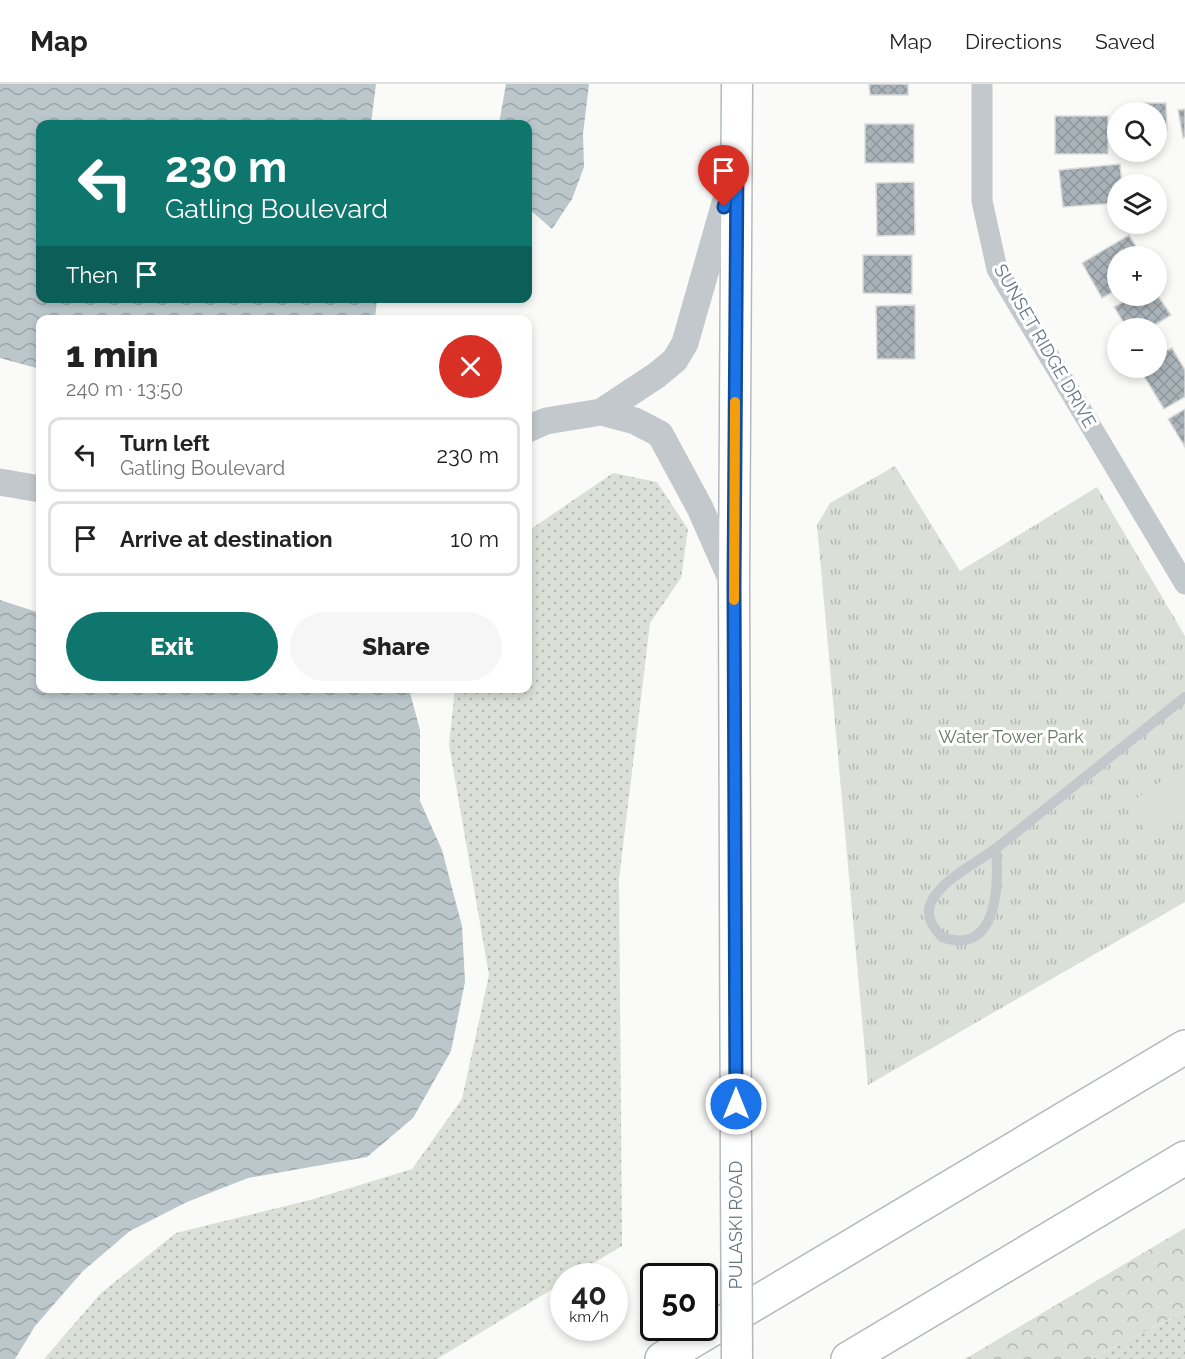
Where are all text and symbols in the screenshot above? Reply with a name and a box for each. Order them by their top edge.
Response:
text: Map [30,25,88,58]
text: Map [889,29,932,54]
text: Directions [965,29,1062,54]
text: Saved [1095,29,1155,54]
map controls [1107,102,1167,378]
button: search [1107,102,1167,162]
text: 230 m [165,143,287,192]
icon: left [66,144,144,222]
pin [698,145,749,207]
icon: arrive [707,154,740,187]
button: layers [1107,174,1167,234]
text: Gatling Boulevard [165,193,388,224]
button: + [1107,246,1167,306]
icon: arrive [130,258,163,291]
street label: SUNSET RIDGE DRIVE [990,260,1101,431]
text: Then [66,262,118,288]
button: − [1107,318,1167,378]
text: 1 min [66,333,158,375]
button: close [439,335,502,398]
text: 240 m · 13:50 [66,377,183,401]
text: Turn left [120,430,210,456]
icon: left [69,438,102,471]
text: 230 m [436,442,499,468]
text: Gatling Boulevard [120,456,285,480]
icon: arrive [69,522,102,555]
text: Arrive at destination [120,526,333,552]
text: 10 m [450,526,499,552]
button: Exit [66,612,278,681]
button: Share [290,612,502,681]
park label: Water Tower Park [938,726,1084,747]
position arrow [704,1072,768,1136]
street label: PULASKI ROAD [725,1161,746,1289]
speed limit sign: 50 [640,1263,718,1341]
text: 40 [571,1277,607,1312]
text: km/h [569,1308,609,1326]

